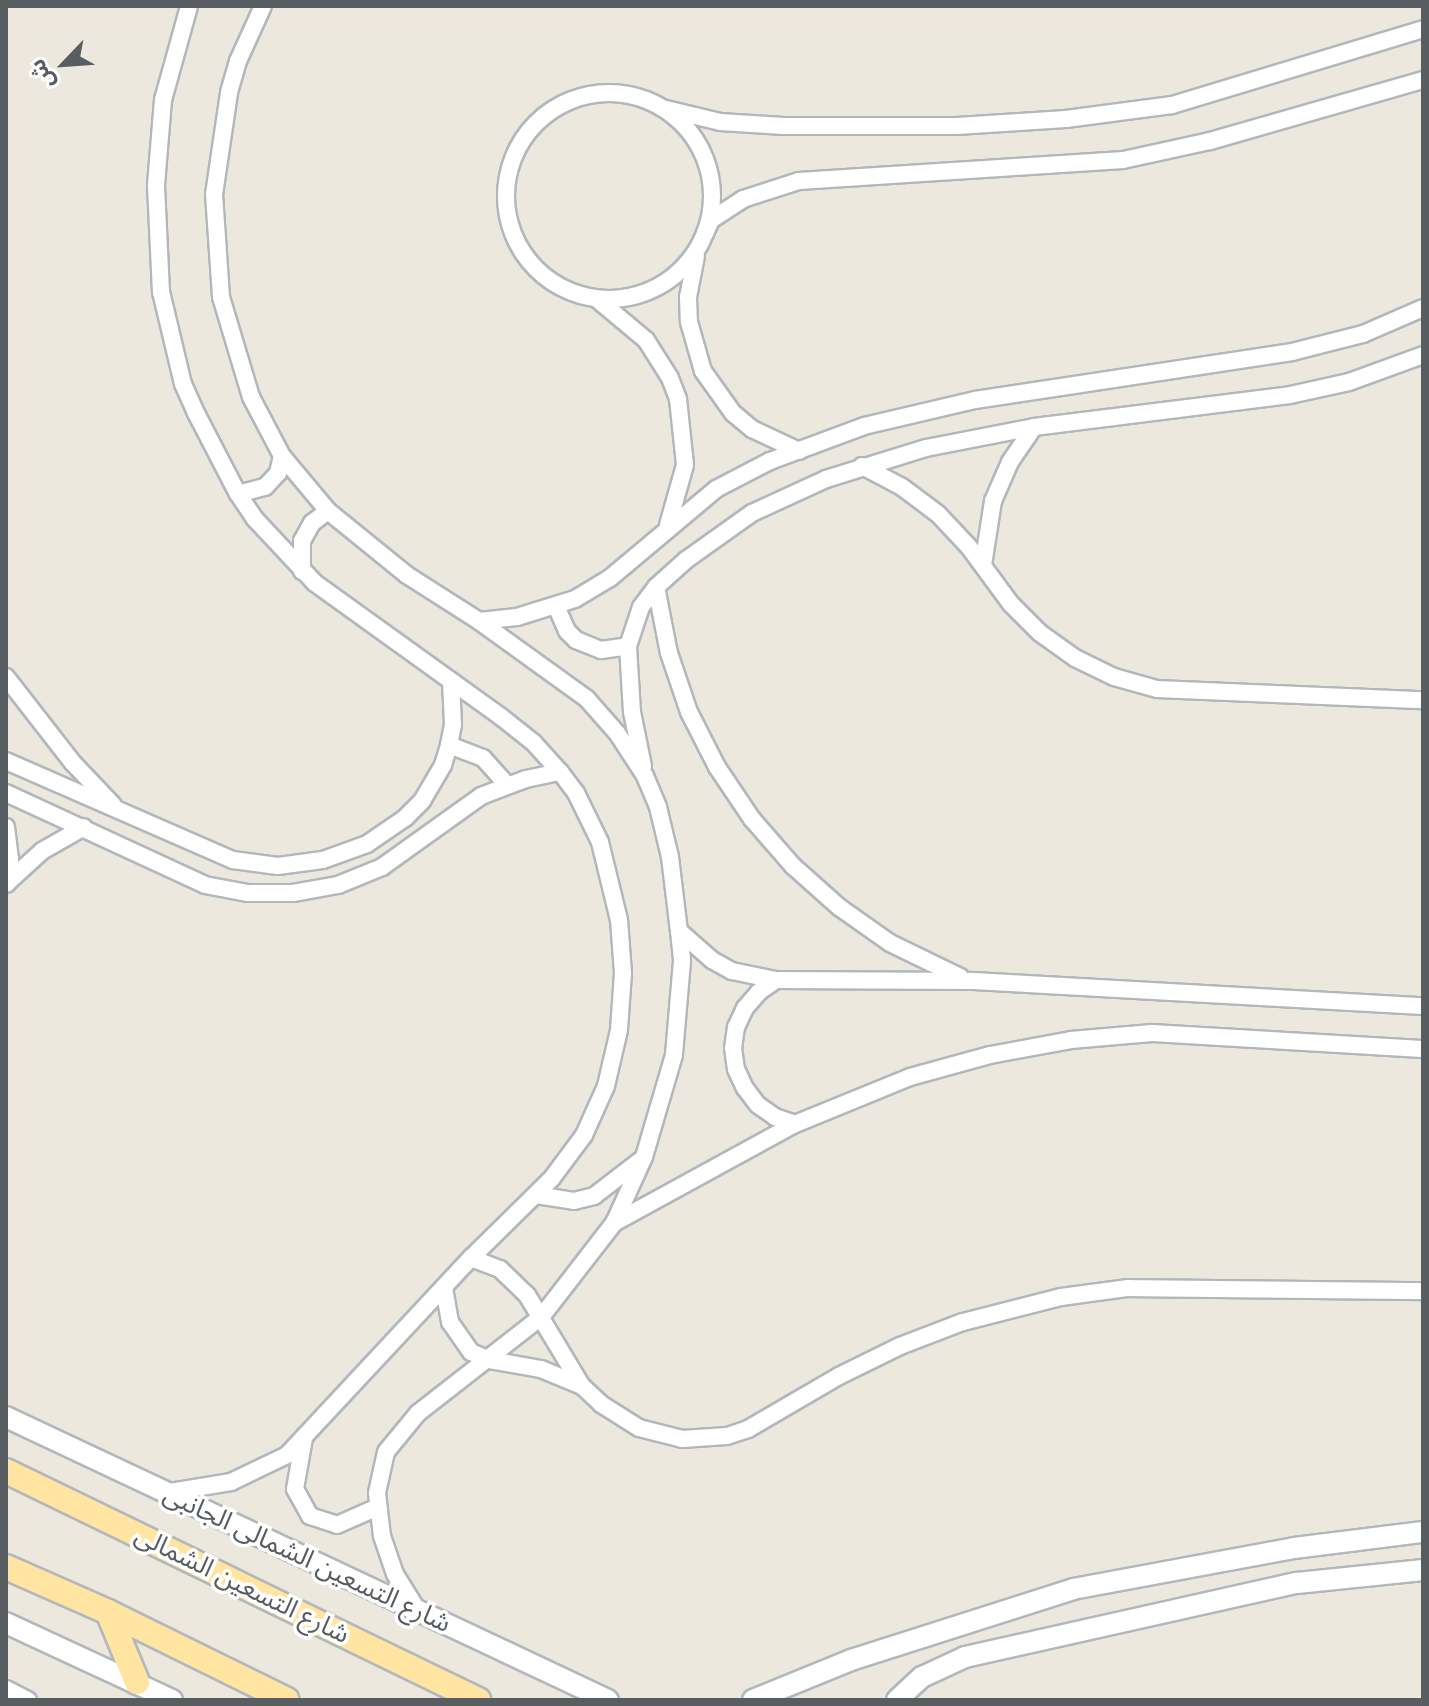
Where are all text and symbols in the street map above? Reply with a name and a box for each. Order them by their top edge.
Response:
north arrow [24,24,104,104]
text: ش [23,55,60,94]
street label: شارع التسعين الشمالى الجانبى [158,1479,456,1639]
street label: شارع التسعين الشمالى [130,1520,354,1650]

